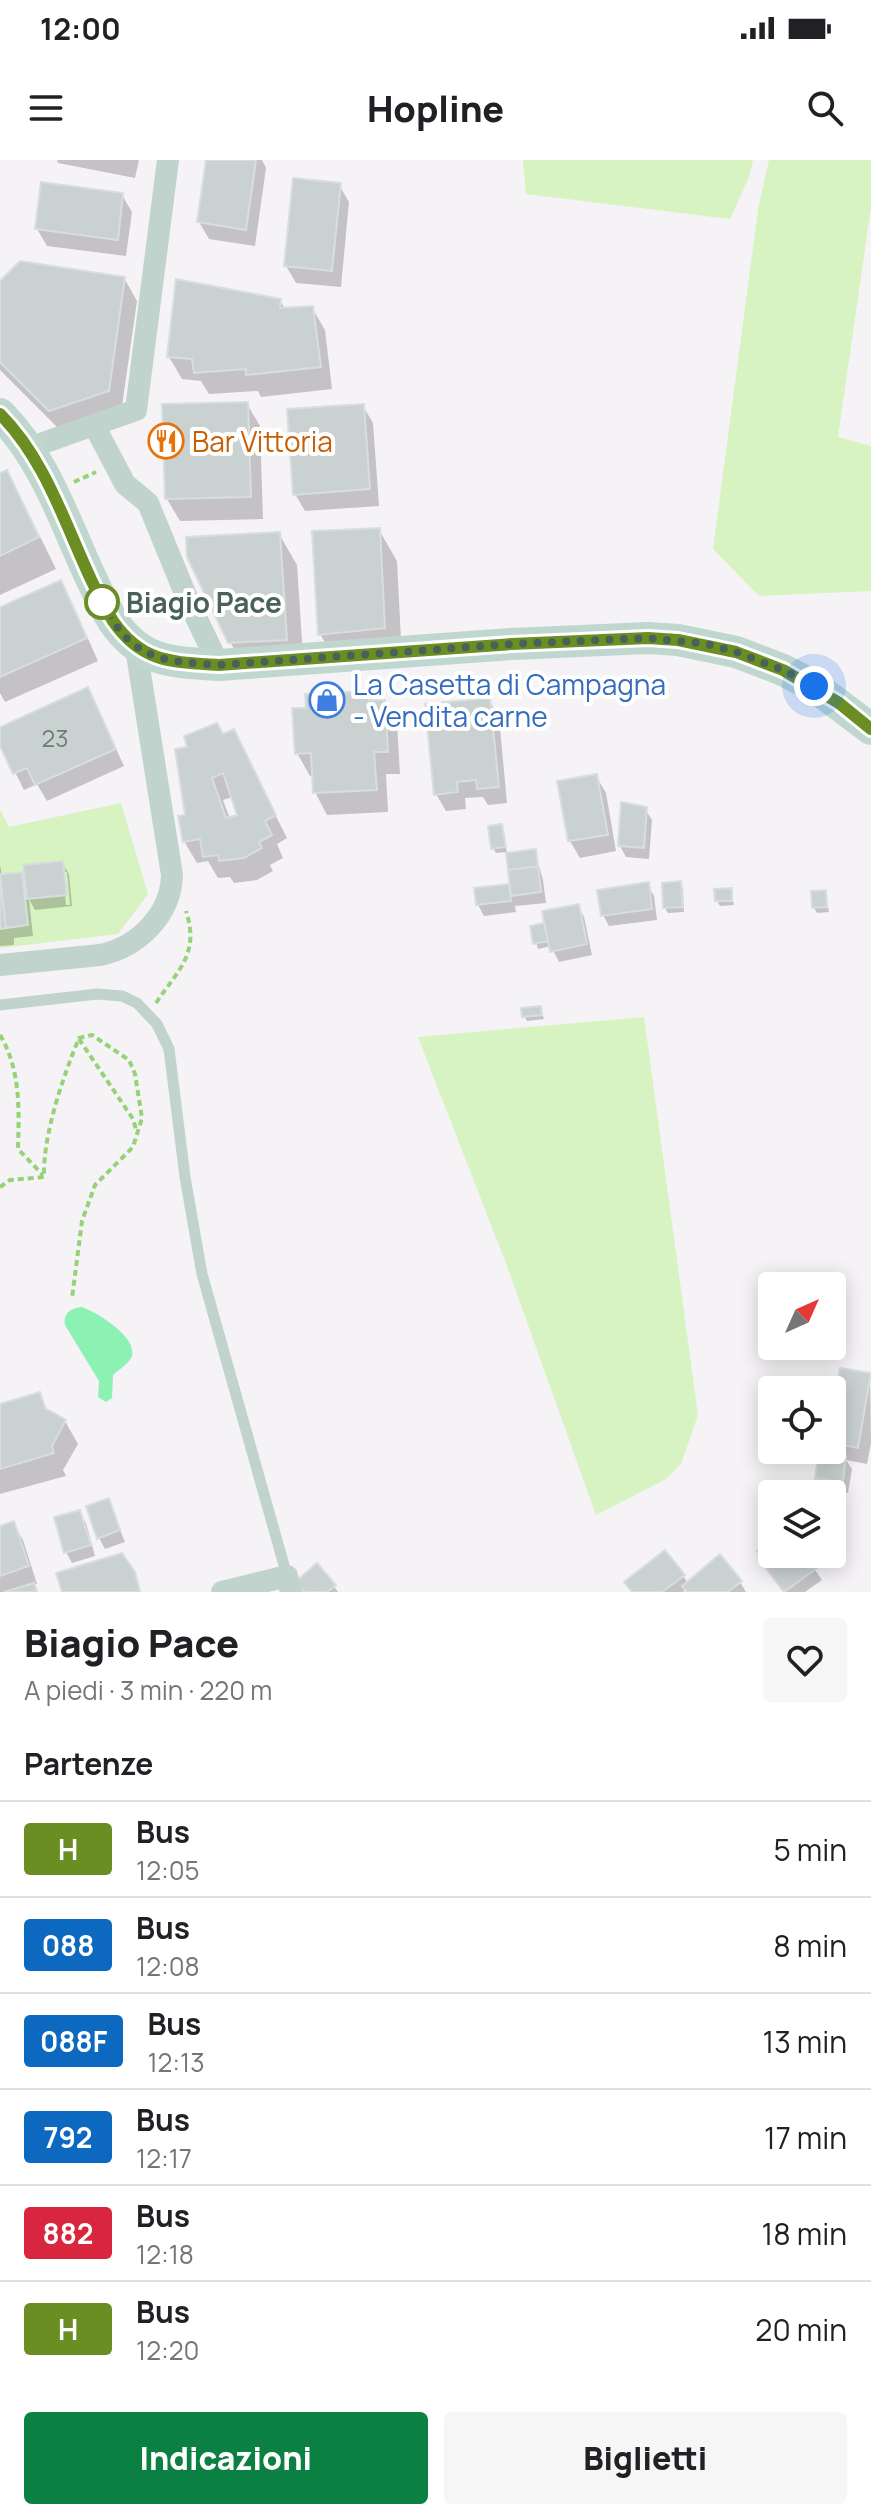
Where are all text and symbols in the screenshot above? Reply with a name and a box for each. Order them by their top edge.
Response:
text: 12:00 [40,8,121,49]
text: Hopline [367,84,504,133]
icon: menu [24,86,68,130]
icon: search [803,86,847,130]
restaurant icon: Bar Vittoria [147,422,185,460]
place label: Bar Vittoria [192,422,333,460]
place label: Biagio Pace [126,583,282,621]
marker: Biagio Pace [85,585,119,619]
place label: La Casetta di Campagna - Vendita carne [353,665,666,735]
your location [794,666,834,706]
shop icon: La Casetta di Campagna - Vendita carne [308,681,346,719]
house number: 23 [42,721,68,754]
north arrow [758,1272,846,1360]
map controls [758,1272,846,1568]
button: locate [758,1376,846,1464]
button: layers [758,1480,846,1568]
text: Biagio Pace [24,1616,239,1668]
button: heart [763,1618,847,1702]
text: A piedi · 3 min · 220 m [24,1672,272,1708]
text: Partenze [24,1743,153,1784]
text: Bus [136,1811,190,1852]
text: 5 min [773,1829,847,1870]
text: H [58,1830,78,1868]
text: 12:05 [136,1852,200,1888]
text: Bus [136,1907,190,1948]
text: 8 min [773,1925,847,1966]
text: 088 [42,1926,94,1964]
text: 12:08 [136,1948,200,1984]
text: Bus [147,2003,201,2044]
text: 13 min [762,2021,847,2062]
text: 088F [40,2022,107,2060]
text: 12:13 [147,2044,205,2080]
text: Bus [136,2099,190,2140]
text: 17 min [764,2117,847,2158]
text: 792 [43,2118,93,2156]
text: 12:17 [136,2140,192,2176]
text: Bus [136,2195,190,2236]
text: 18 min [762,2213,847,2254]
text: 882 [43,2214,93,2252]
text: 12:18 [136,2236,194,2272]
text: Bus [136,2291,190,2332]
text: 20 min [755,2309,847,2350]
text: H [58,2310,78,2348]
text: 12:20 [136,2332,199,2368]
button: Indicazioni [24,2412,428,2504]
button: Biglietti [444,2412,847,2504]

